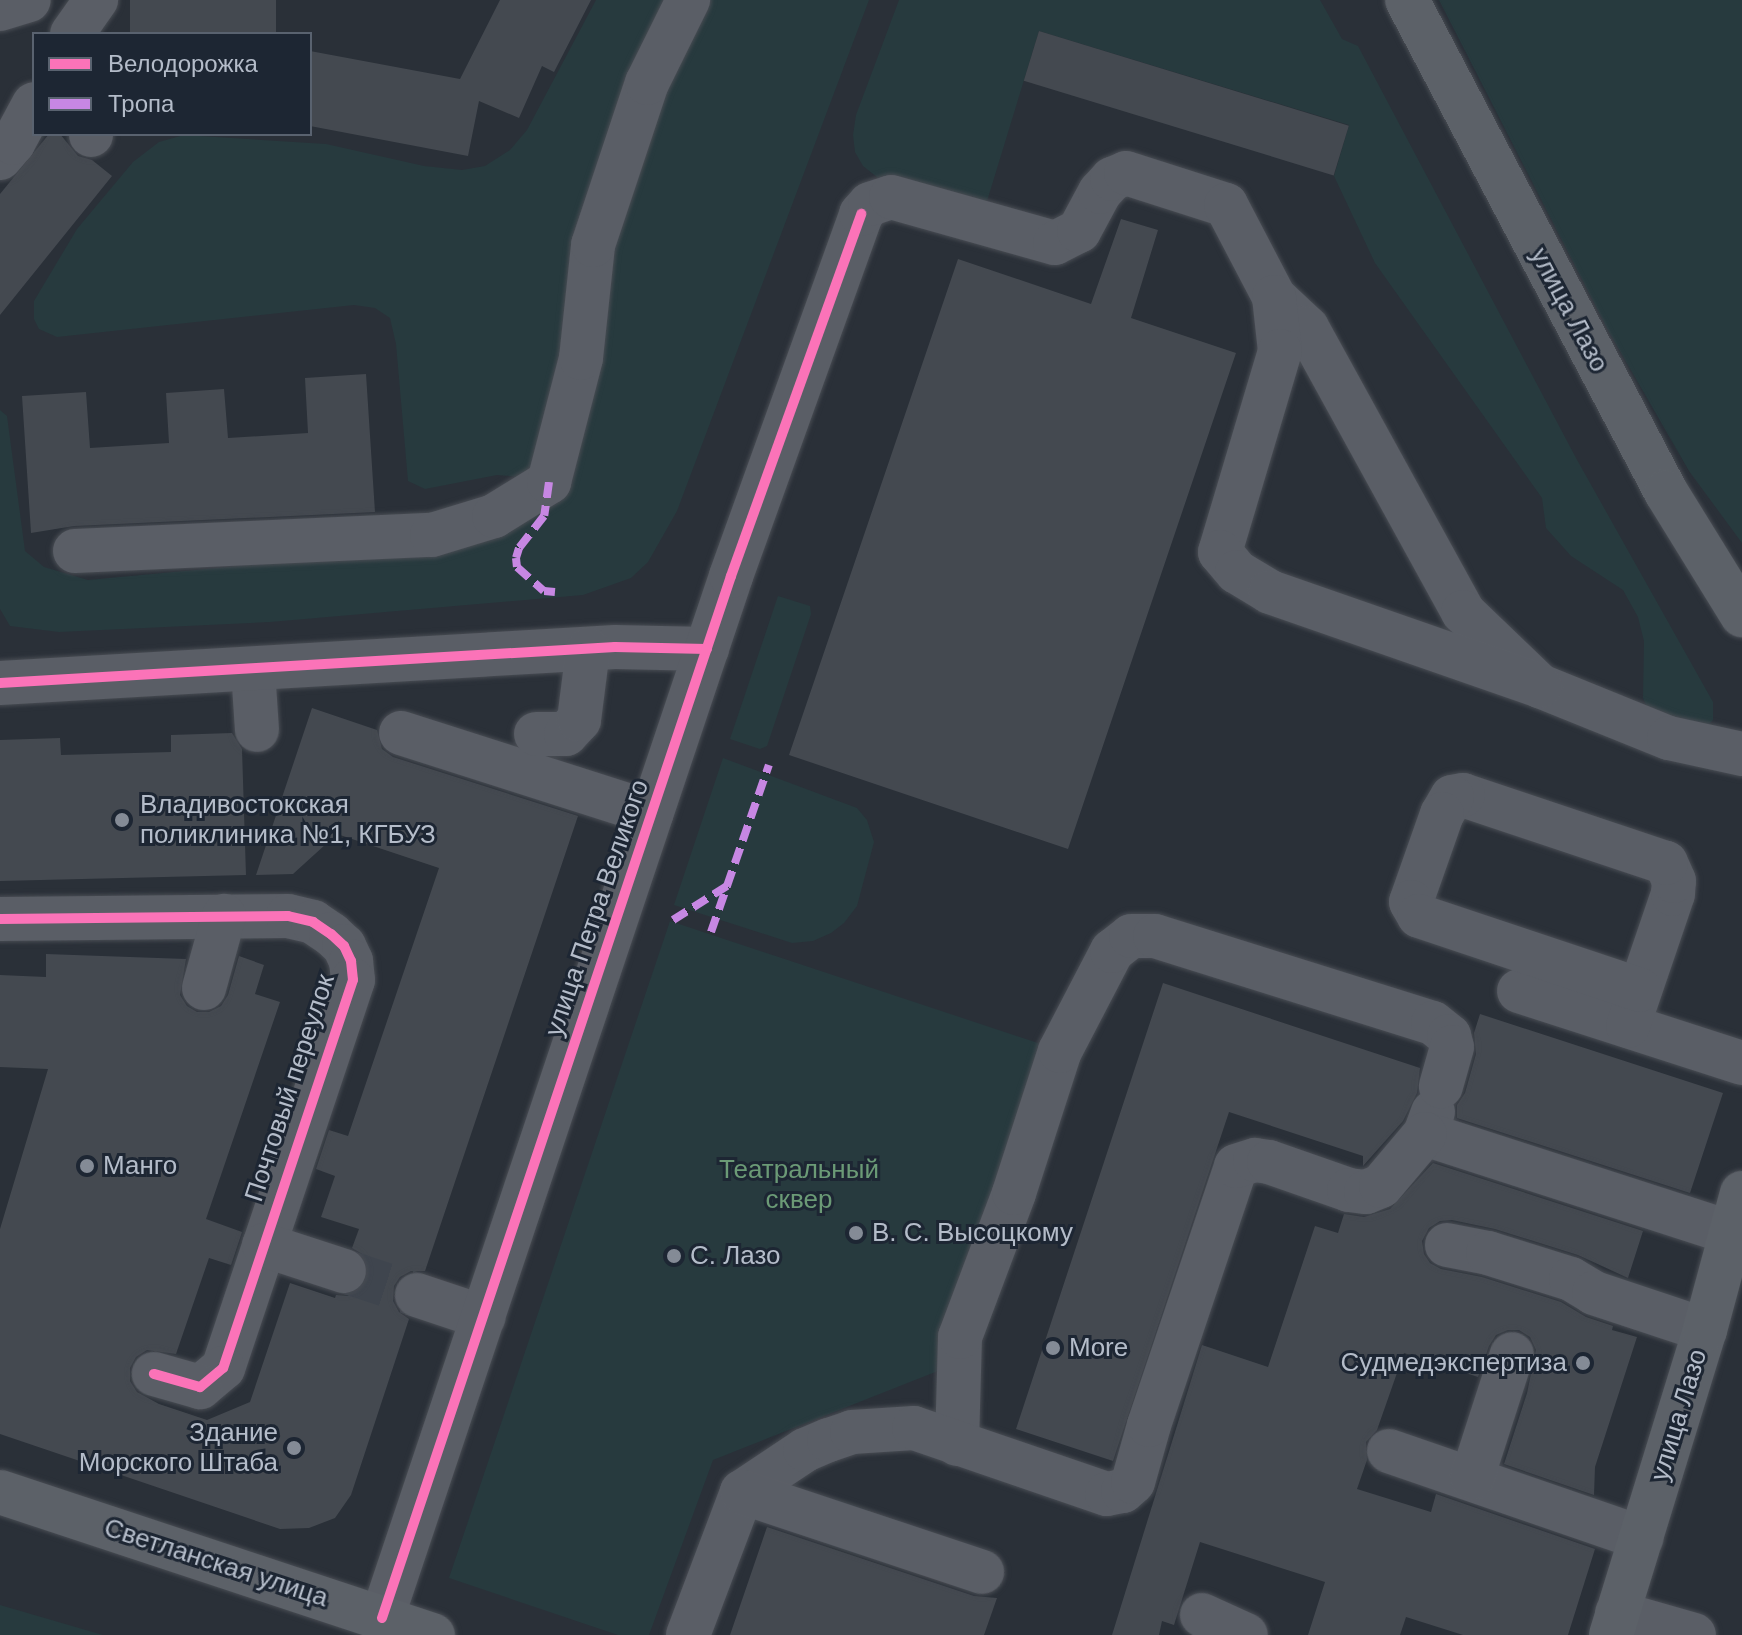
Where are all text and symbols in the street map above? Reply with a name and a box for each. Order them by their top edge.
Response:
legend [32,32,312,136]
text: Велодорожка [108,50,258,77]
text: Тропа [108,90,174,117]
street label: улица Лазо [1523,243,1615,377]
street label: улица Петра Великого [538,776,656,1040]
place label: Владивостокская поликлиника №1, КГБУЗ [140,789,436,850]
marker: Владивостокская поликлиника №1, КГБУЗ [111,809,133,831]
street label: Почтовый переулок [238,970,342,1206]
place label: Манго [103,1150,177,1182]
park label: Театральный сквер [719,1154,879,1216]
marker: Манго [78,1157,96,1175]
place label: В. С. Высоцкому [872,1217,1073,1249]
marker: В. С. Высоцкому [847,1224,865,1242]
place label: С. Лазо [690,1240,781,1272]
marker: С. Лазо [665,1247,683,1265]
place label: More [1069,1332,1128,1364]
marker: More [1044,1339,1062,1357]
street label: улица Лазо [1644,1345,1714,1485]
place label: Судмедэкспертиза [1341,1347,1567,1379]
marker: Судмедэкспертиза [1574,1354,1592,1372]
place label: Здание Морского Штаба [79,1417,278,1478]
marker: Здание Морского Штаба [285,1439,303,1457]
street label: Светланская улица [100,1512,332,1614]

